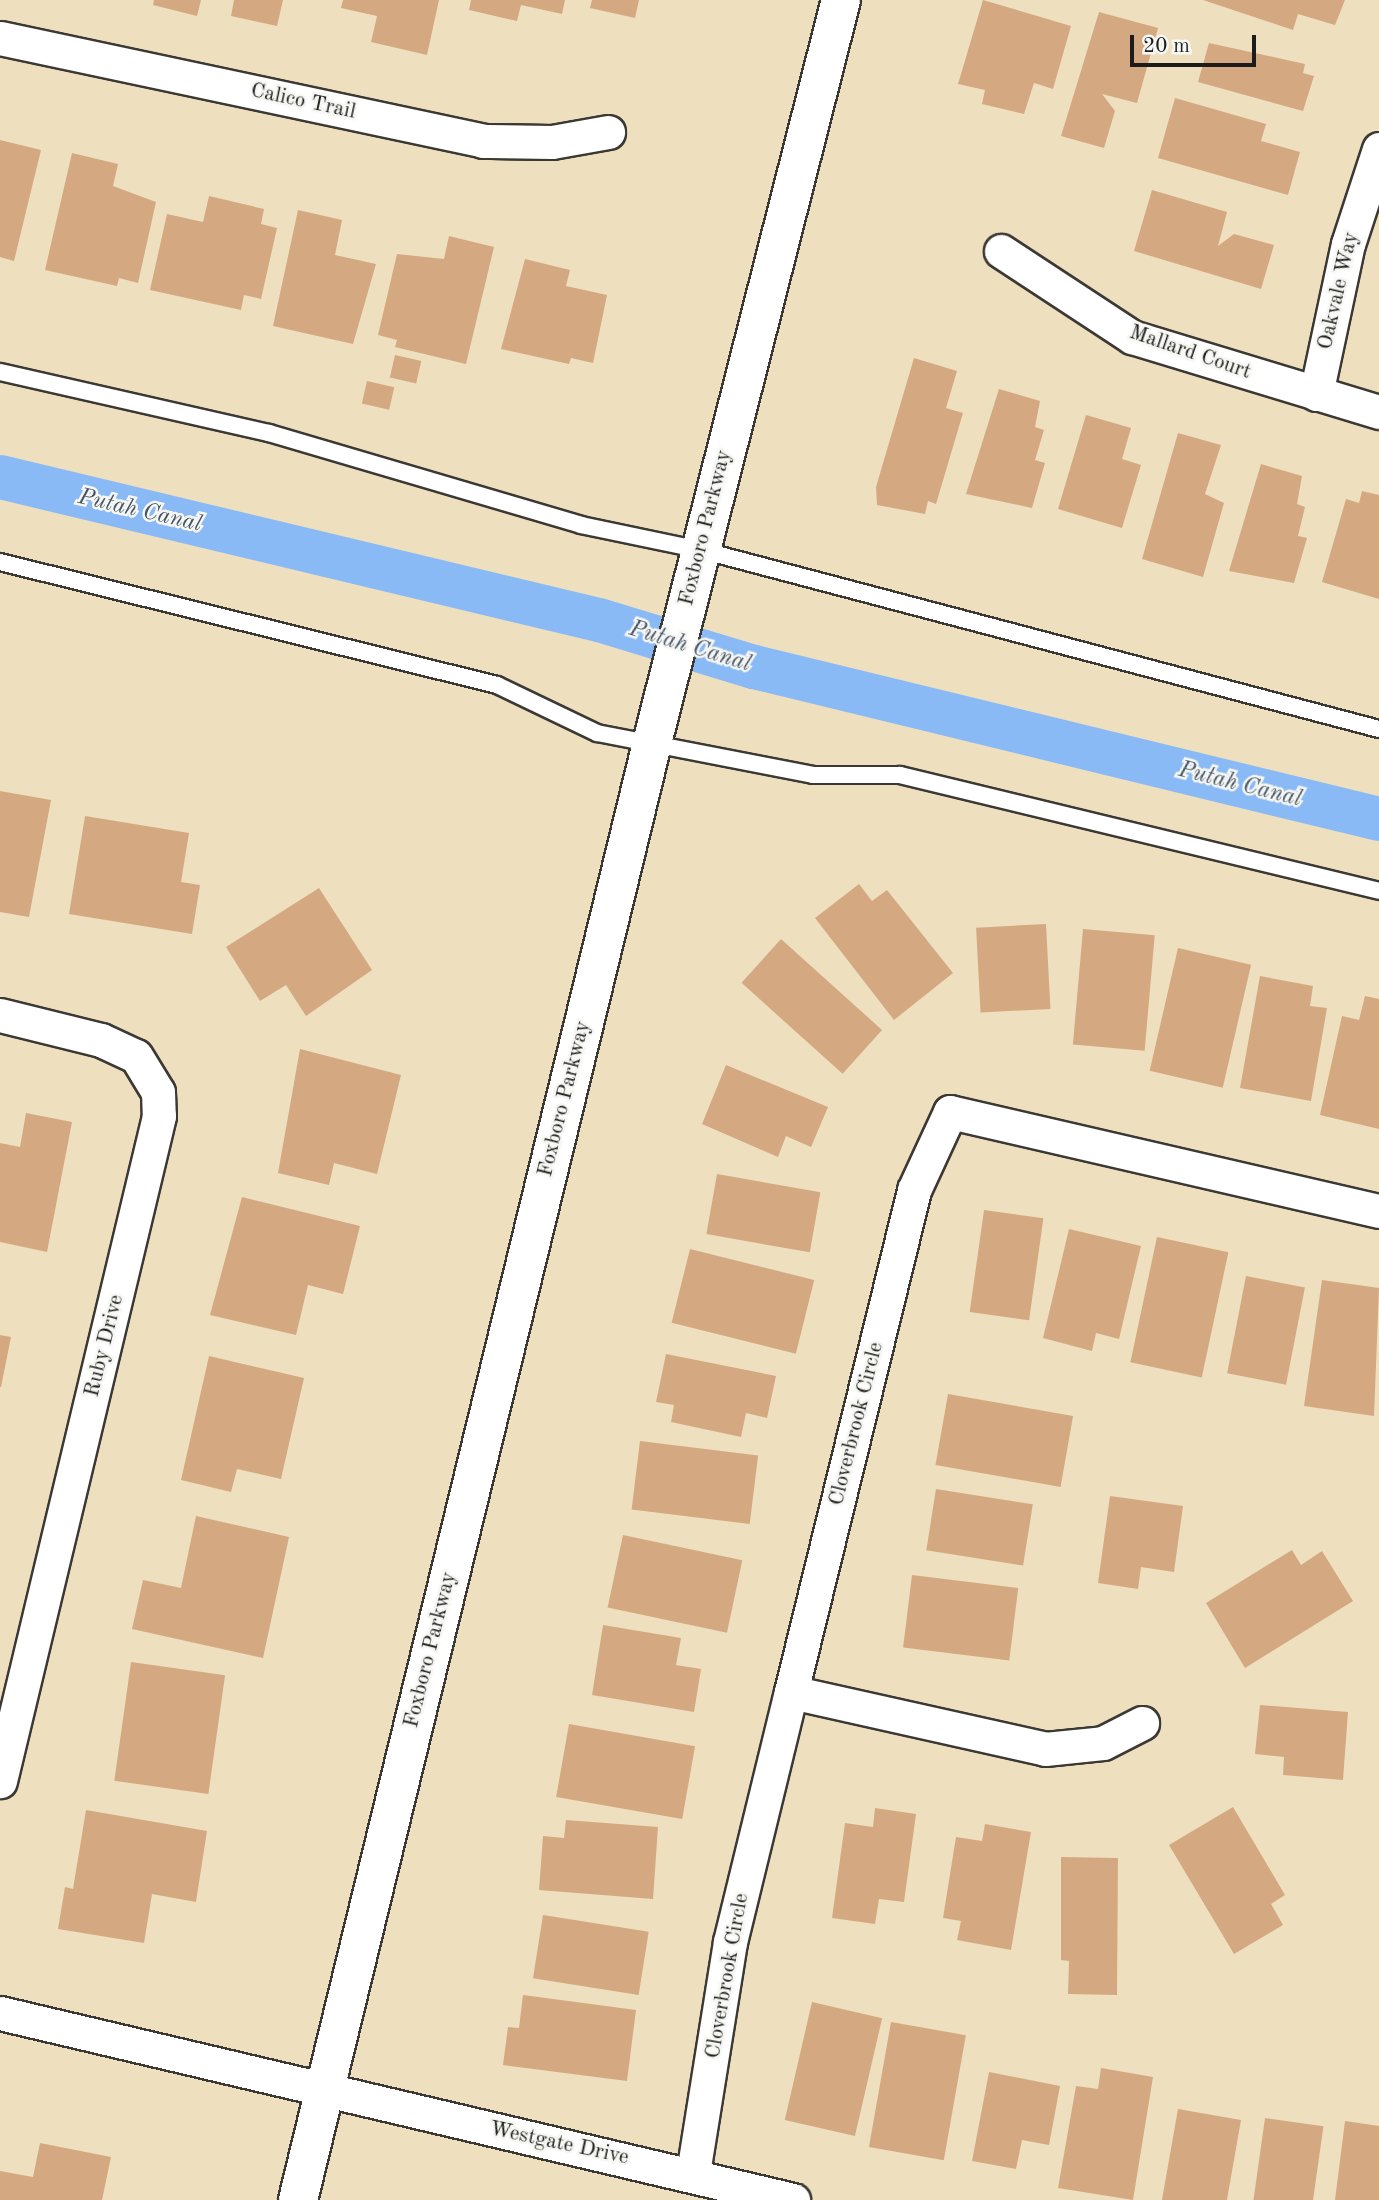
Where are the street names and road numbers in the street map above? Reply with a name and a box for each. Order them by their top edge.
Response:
street label: Calico Trail [248,79,358,125]
street label: Oakvale Way [1313,230,1365,352]
street label: Mallard Court [1126,320,1254,386]
street label: Foxboro Parkway [674,448,738,608]
street label: Foxboro Parkway [533,1019,597,1179]
street label: Ruby Drive [80,1292,130,1400]
street label: Cloverbrook Circle [825,1340,889,1508]
street label: Foxboro Parkway [399,1570,463,1730]
street label: Cloverbrook Circle [701,1891,755,2061]
street label: Westgate Drive [487,2117,631,2171]

